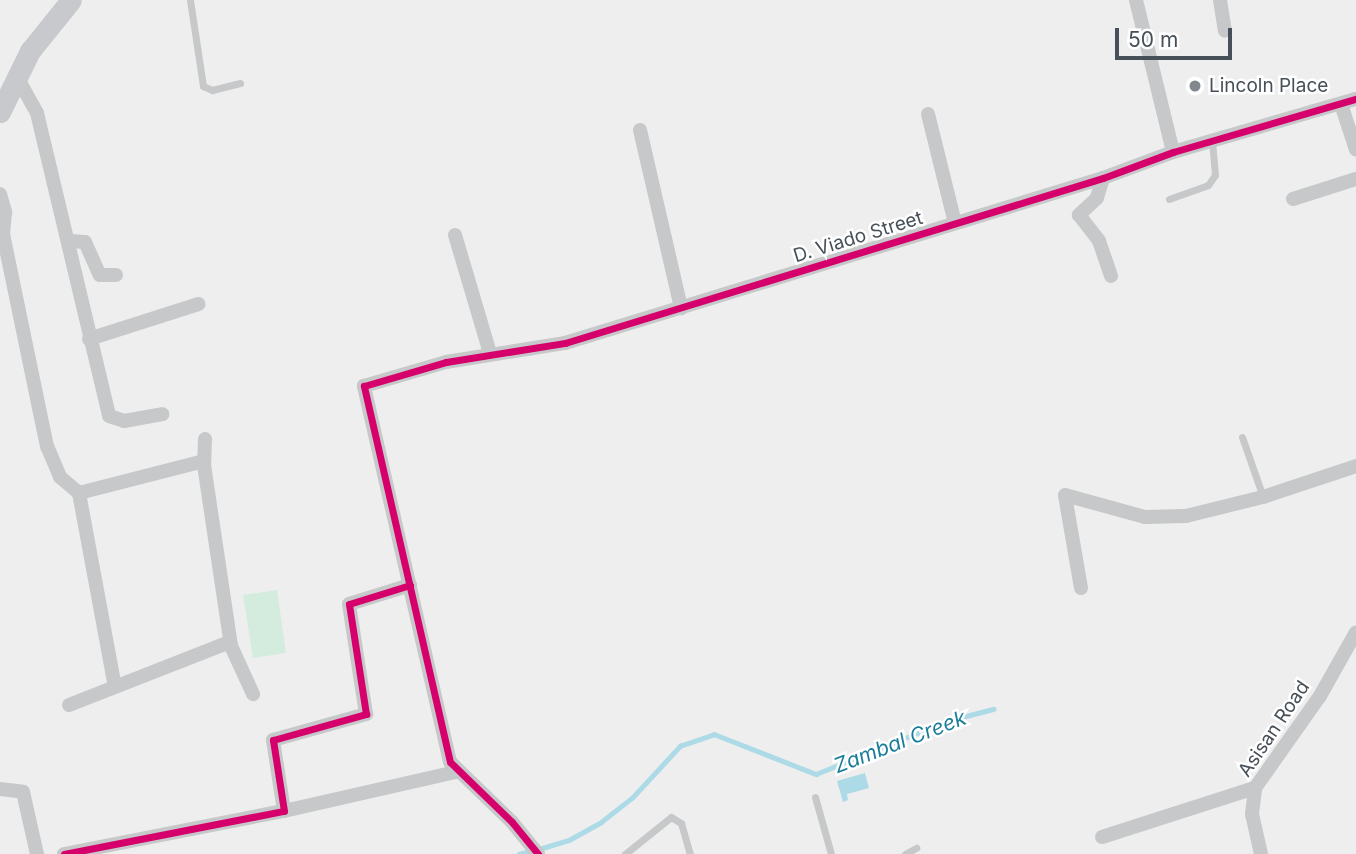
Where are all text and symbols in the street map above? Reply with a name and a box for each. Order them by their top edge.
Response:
scale bar [1118,14,1235,58]
text: 50 m [1128,27,1178,52]
place label: Lincoln Place [1209,75,1328,97]
marker: Lincoln Place [1187,78,1203,94]
street label: D. Viado Street [791,207,925,267]
street label: Asisan Road [1234,677,1314,781]
water label: Zambal Creek [830,705,970,779]

